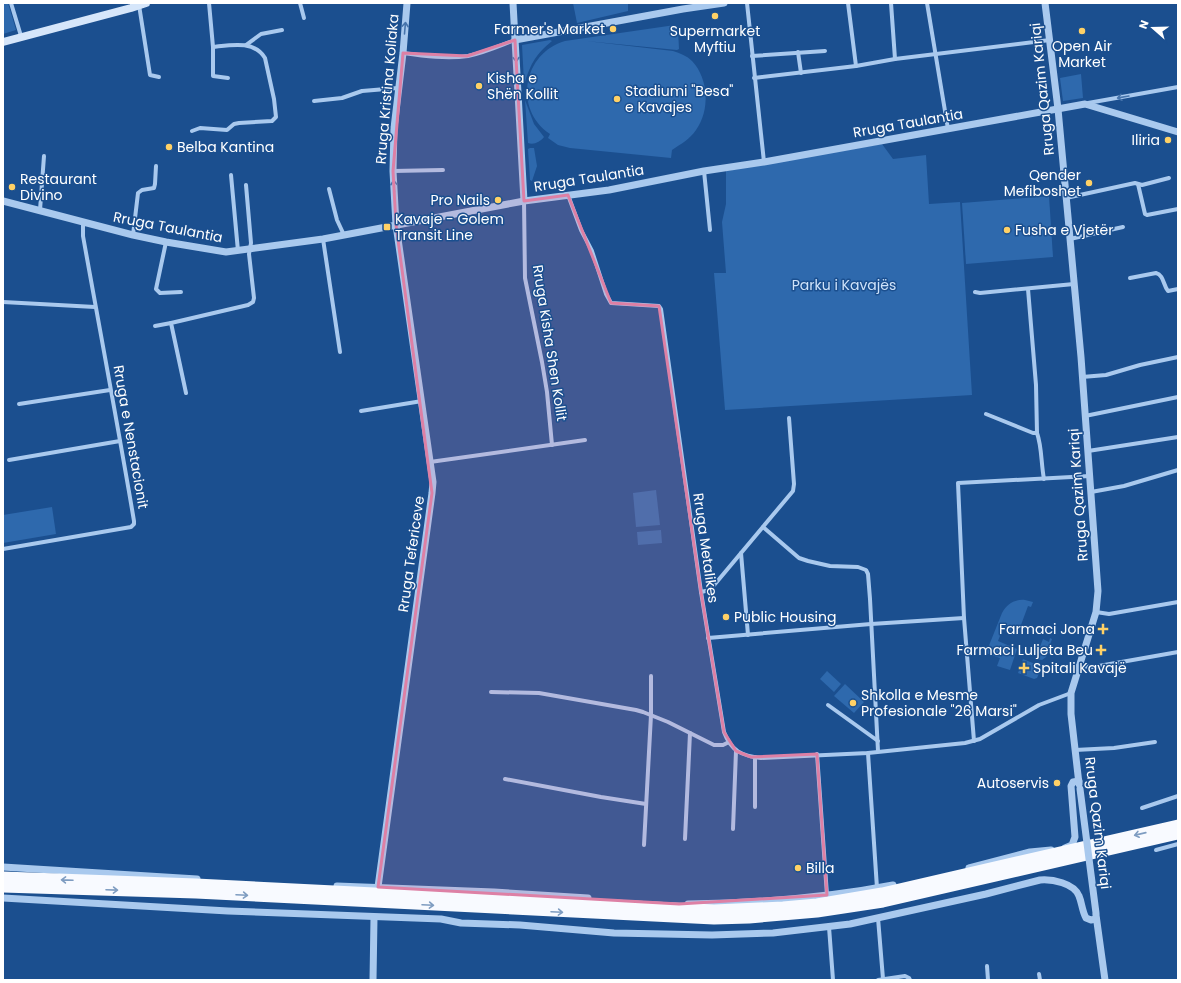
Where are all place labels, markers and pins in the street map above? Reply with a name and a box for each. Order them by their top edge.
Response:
marker: Supermarket Myftiu [710,11,720,21]
place label: Farmer's Market [494,19,605,39]
place label: Supermarket Myftiu [670,21,760,57]
marker: Farmer's Market [608,24,618,34]
marker: Open Air Market [1077,26,1087,36]
place label: Open Air Market [1052,36,1112,72]
place label: Kisha e Shën Kollit [487,68,558,104]
marker: Kisha e Shën Kollit [474,81,484,91]
place label: Stadiumi "Besa" e Kavajes [625,81,733,117]
marker: Stadiumi "Besa" e Kavajes [612,94,622,104]
place label: Iliria [1132,130,1160,150]
marker: Iliria [1163,135,1173,145]
place label: Belba Kantina [177,137,274,157]
marker: Belba Kantina [164,142,174,152]
place label: Qender Mefiboshet [1004,165,1081,201]
place label: Restaurant Divino [20,169,97,205]
marker: Qender Mefiboshet [1084,178,1094,188]
marker: Restaurant Divino [7,182,17,192]
place label: Pro Nails [430,190,490,210]
marker: Pro Nails [493,195,503,205]
place label: Kavaje - Golem Transit Line [395,209,504,245]
place label: Fusha e Vjetër [1015,220,1114,240]
marker: Kavaje - Golem Transit Line [382,222,392,232]
marker: Fusha e Vjetër [1002,225,1012,235]
place label: Public Housing [734,607,836,627]
marker: Public Housing [721,612,731,622]
place label: Farmaci Jona [999,619,1095,639]
marker: Farmaci Jona [1098,624,1108,634]
place label: Farmaci Luljeta Beu [957,640,1093,660]
marker: Farmaci Luljeta Beu [1096,645,1106,655]
place label: Spitali Kavajë [1033,658,1127,678]
marker: Spitali Kavajë [1018,662,1030,674]
place label: Shkolla e Mesme Profesionale "26 Marsi" [861,685,1017,721]
marker: Shkolla e Mesme Profesionale "26 Marsi" [848,698,858,708]
place label: Autoservis [977,773,1049,793]
marker: Autoservis [1052,778,1062,788]
place label: Billa [806,858,834,878]
marker: Billa [793,863,803,873]

